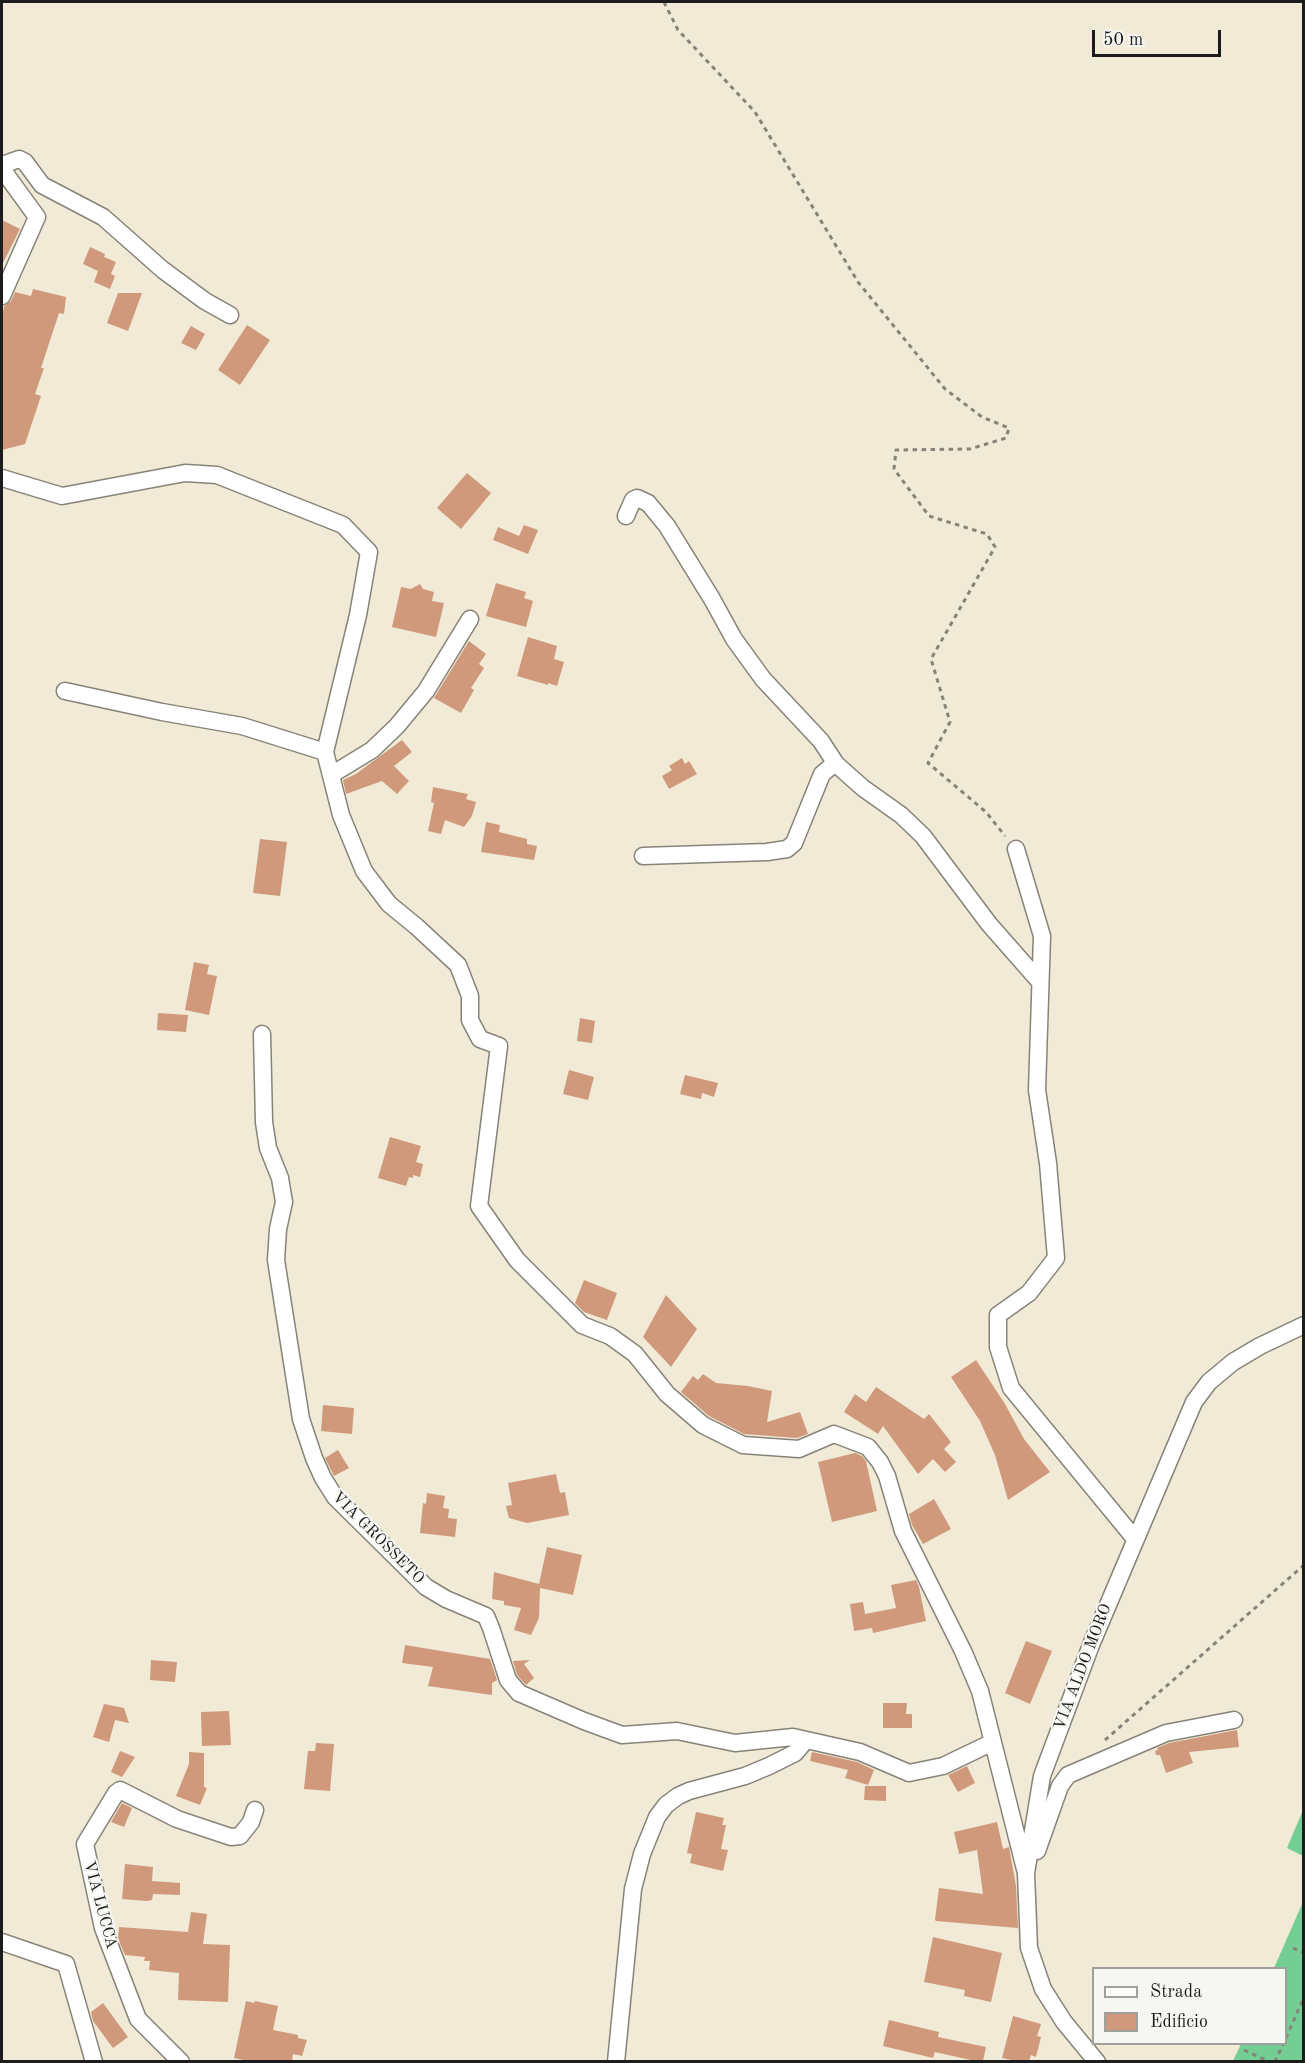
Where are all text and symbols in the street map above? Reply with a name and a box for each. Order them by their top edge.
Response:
scale bar [1095,18,1224,56]
text: 50 m [1103,31,1143,49]
street label: VIA GROSSETO [328,1488,428,1588]
street label: VIA ALDO MORO [1050,1601,1116,1733]
street label: VIA LUCCA [79,1859,121,1951]
legend [1092,1967,1287,2045]
text: Strada [1150,1983,1202,2001]
text: Edificio [1150,2013,1208,2031]

